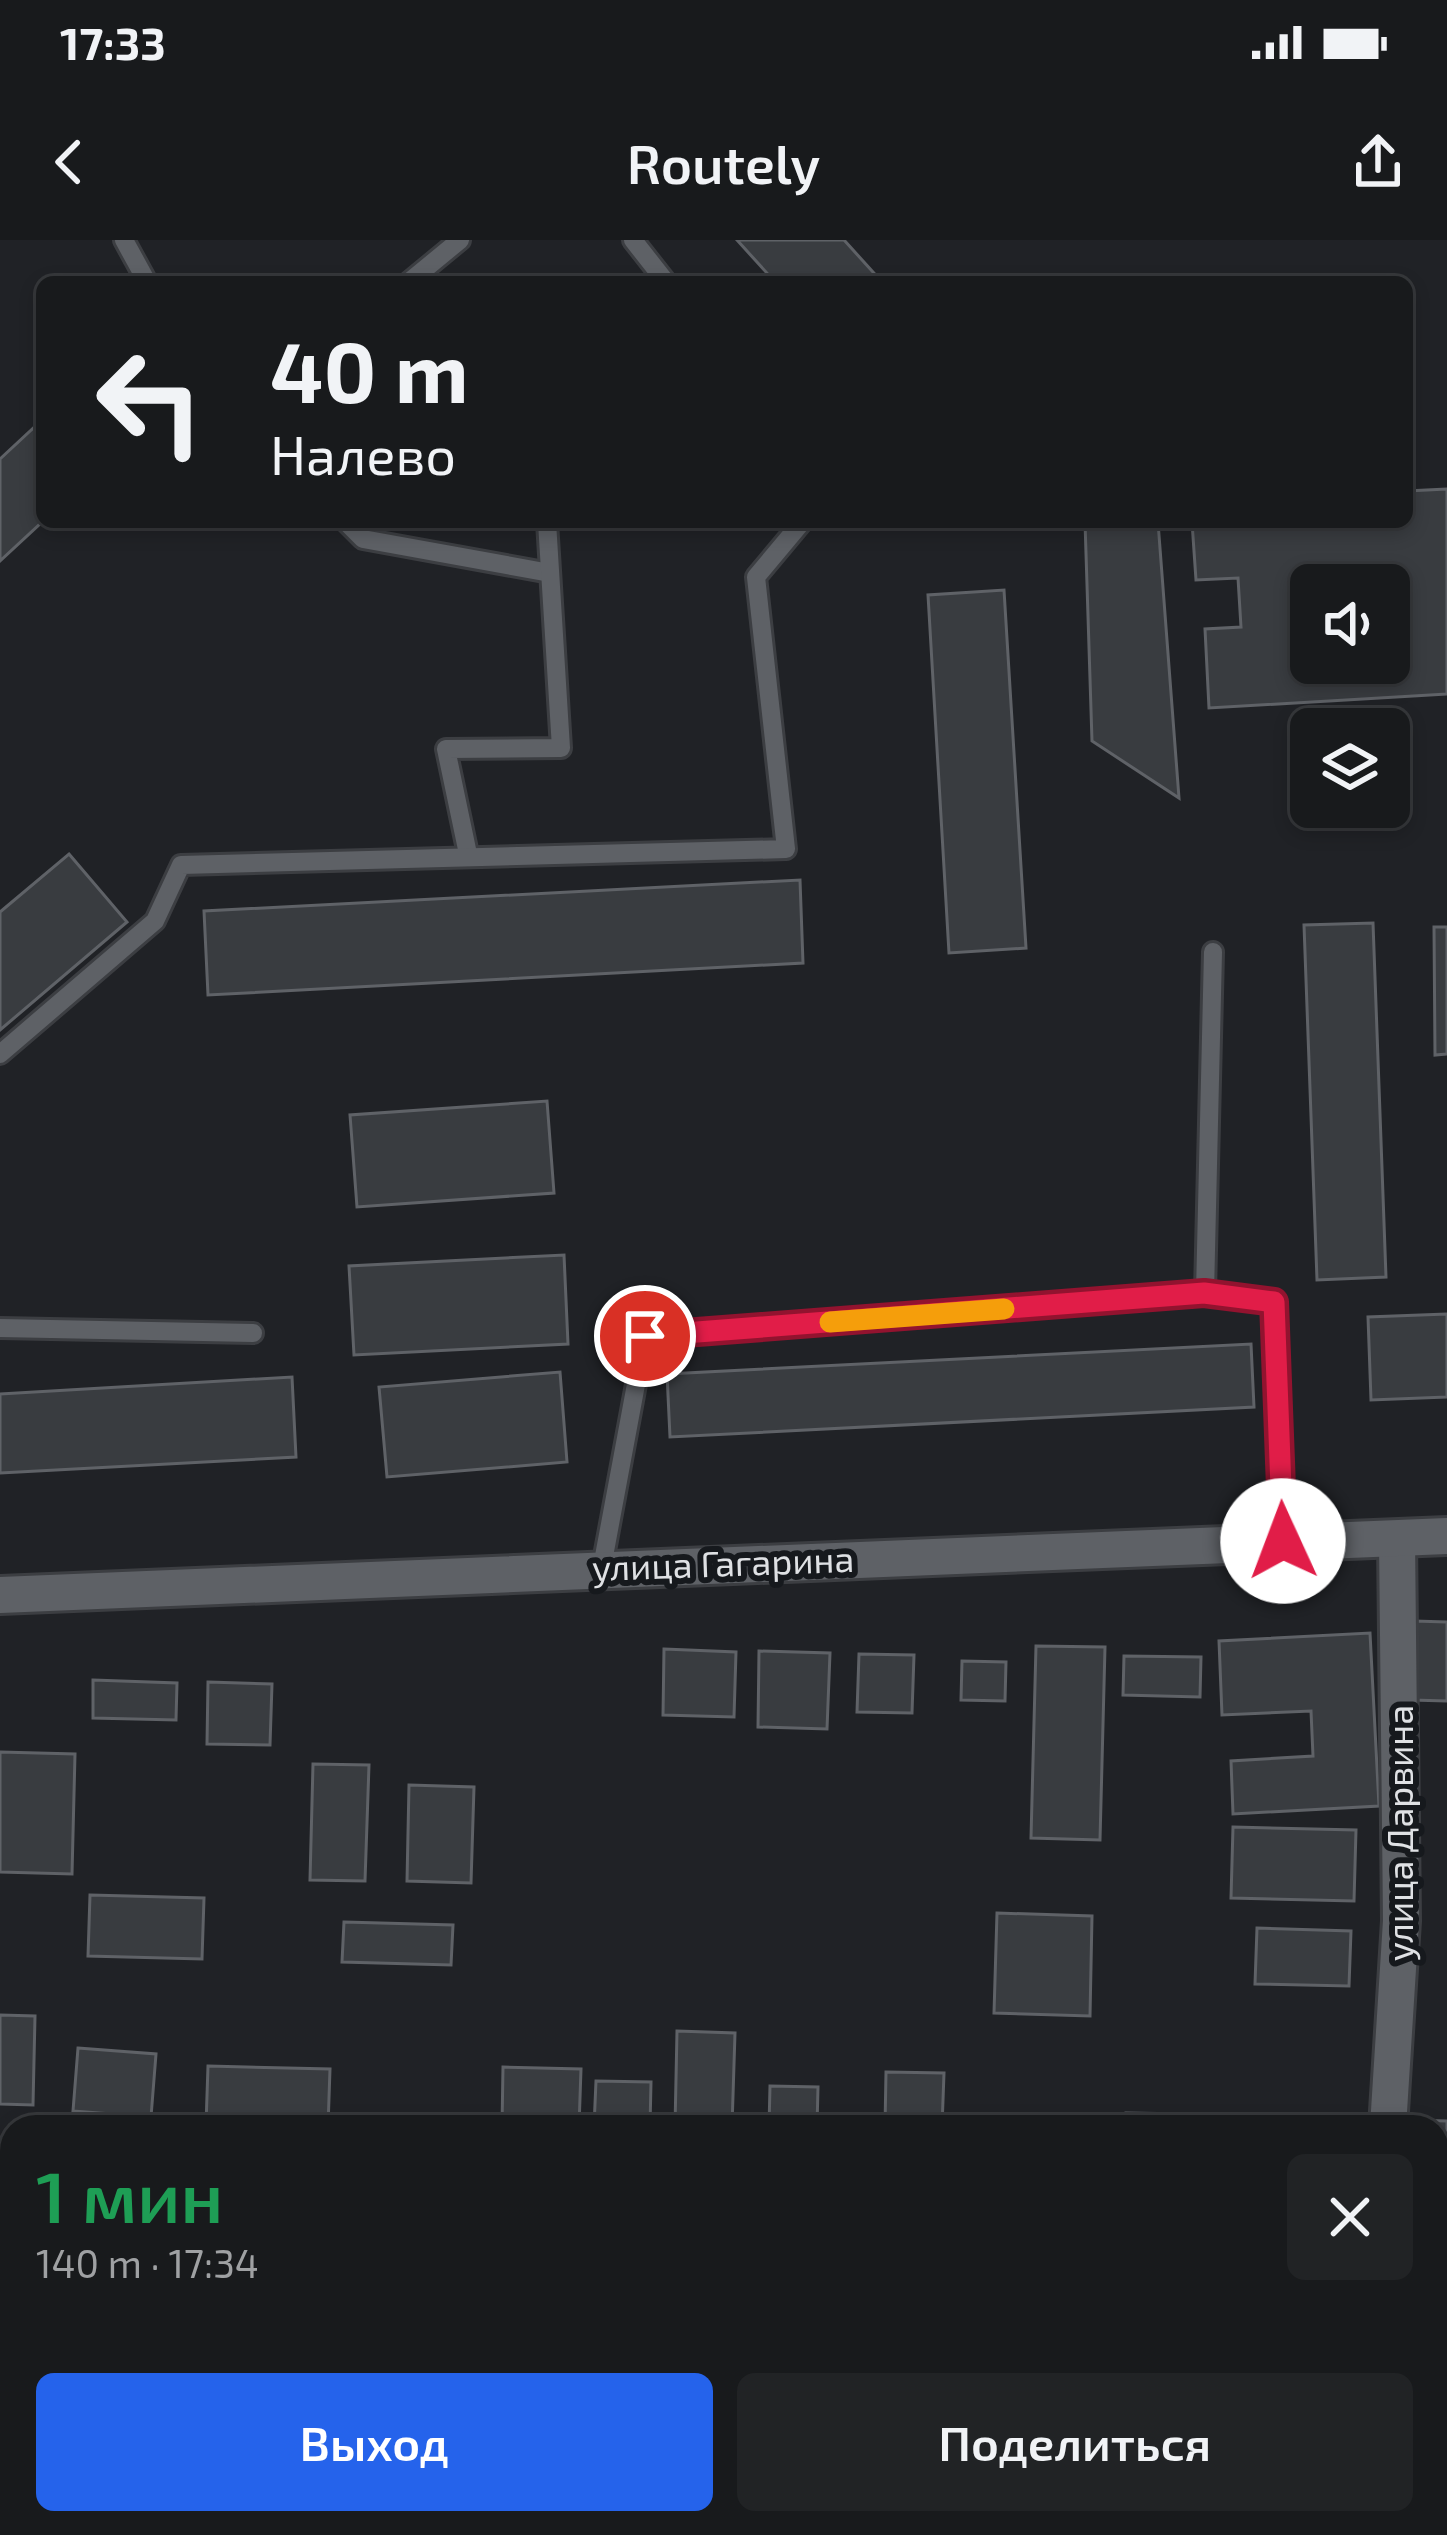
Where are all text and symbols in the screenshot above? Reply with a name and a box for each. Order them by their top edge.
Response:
text: 17:33 [60,15,166,69]
icon: back [36,129,102,195]
icon: share [1345,129,1411,195]
text: Routely [627,130,820,195]
text: 40 m [270,319,469,420]
icon: left [72,324,228,480]
text: Налево [270,421,456,486]
map controls [1290,564,1410,828]
button: sound [1290,564,1410,684]
button: layers [1290,708,1410,828]
pin [594,1285,696,1387]
icon: arrive [612,1303,678,1369]
position arrow [1220,1478,1346,1604]
street label: улица Гагарина [591,1536,855,1589]
street label: улица Дарвина [1377,1705,1421,1961]
text: 1 мин [36,2151,223,2237]
button: close [1287,2154,1413,2280]
text: 140 m · 17:34 [36,2239,259,2286]
button: Выход [36,2373,713,2511]
button: Поделиться [737,2373,1413,2511]

